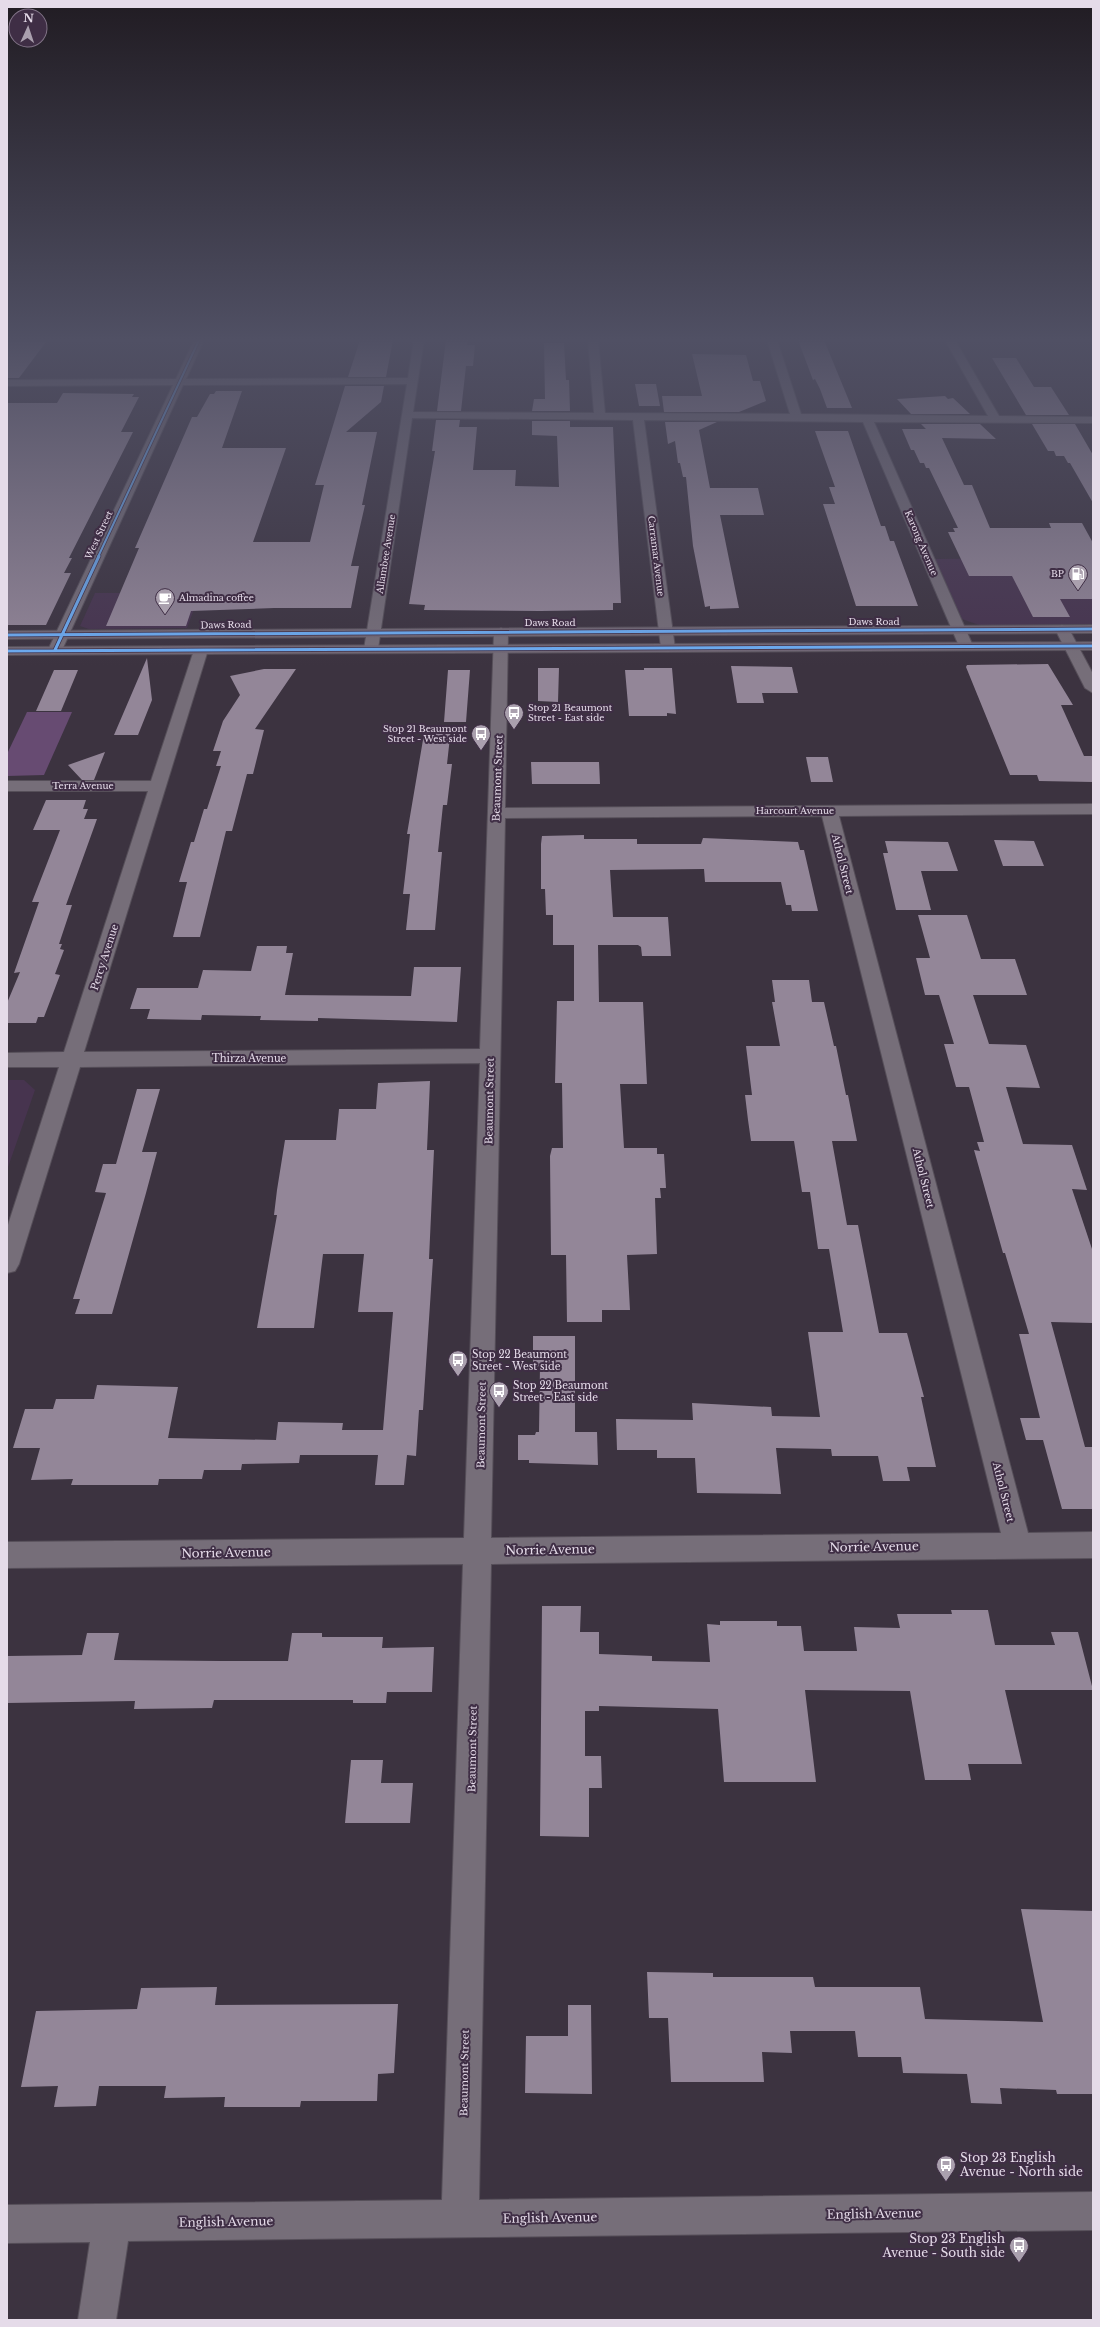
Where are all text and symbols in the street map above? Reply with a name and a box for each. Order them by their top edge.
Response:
north arrow [8,8,48,48]
text: N [23,11,35,25]
street label: West Street [82,508,115,562]
street label: Karong Avenue [903,508,940,577]
street label: Allambee Avenue [374,513,397,595]
street label: Carramar Avenue [646,515,667,597]
fuel station icon: BP [1067,563,1089,591]
place label: BP [1051,568,1064,579]
cafe icon: Almadina coffee [154,587,176,615]
place label: Almadina coffee [178,592,254,603]
street label: Daws Road [849,616,899,627]
street label: Daws Road [525,617,575,628]
street label: Daws Road [200,619,252,630]
bus stop icon: Stop 21 Beaumont Street - East side [503,702,525,730]
place label: Stop 21 Beaumont Street - East side [528,702,613,723]
place label: Stop 21 Beaumont Street - West side [383,723,468,744]
bus stop icon: Stop 21 Beaumont Street - West side [470,723,492,751]
street label: Beaumont Street [489,734,506,821]
street label: Terra Avenue [52,780,114,791]
street label: Harcourt Avenue [756,805,834,816]
street label: Athol Street [829,832,856,896]
street label: Percy Avenue [88,922,121,992]
street label: Thirza Avenue [212,1052,287,1065]
street label: Beaumont Street [482,1057,497,1144]
street label: Athol Street [910,1146,937,1210]
place label: Stop 22 Beaumont Street - West side [472,1348,567,1373]
bus stop icon: Stop 22 Beaumont Street - West side [447,1349,469,1377]
place label: Stop 22 Beaumont Street - East side [513,1379,608,1404]
bus stop icon: Stop 22 Beaumont Street - East side [488,1380,510,1408]
street label: Beaumont Street [474,1381,489,1468]
street label: Athol Street [990,1460,1017,1524]
street label: Norrie Avenue [829,1538,919,1555]
street label: Norrie Avenue [505,1541,595,1558]
street label: Norrie Avenue [181,1544,271,1561]
street label: Beaumont Street [465,1705,480,1792]
street label: Beaumont Street [457,2029,472,2116]
place label: Stop 23 English Avenue - North side [959,2150,1083,2179]
bus stop icon: Stop 23 English Avenue - North side [935,2154,957,2182]
street label: English Avenue [827,2205,921,2222]
street label: English Avenue [503,2209,597,2226]
street label: English Avenue [179,2213,273,2230]
place label: Stop 23 English Avenue - South side [881,2231,1005,2260]
bus stop icon: Stop 23 English Avenue - South side [1008,2235,1030,2263]

